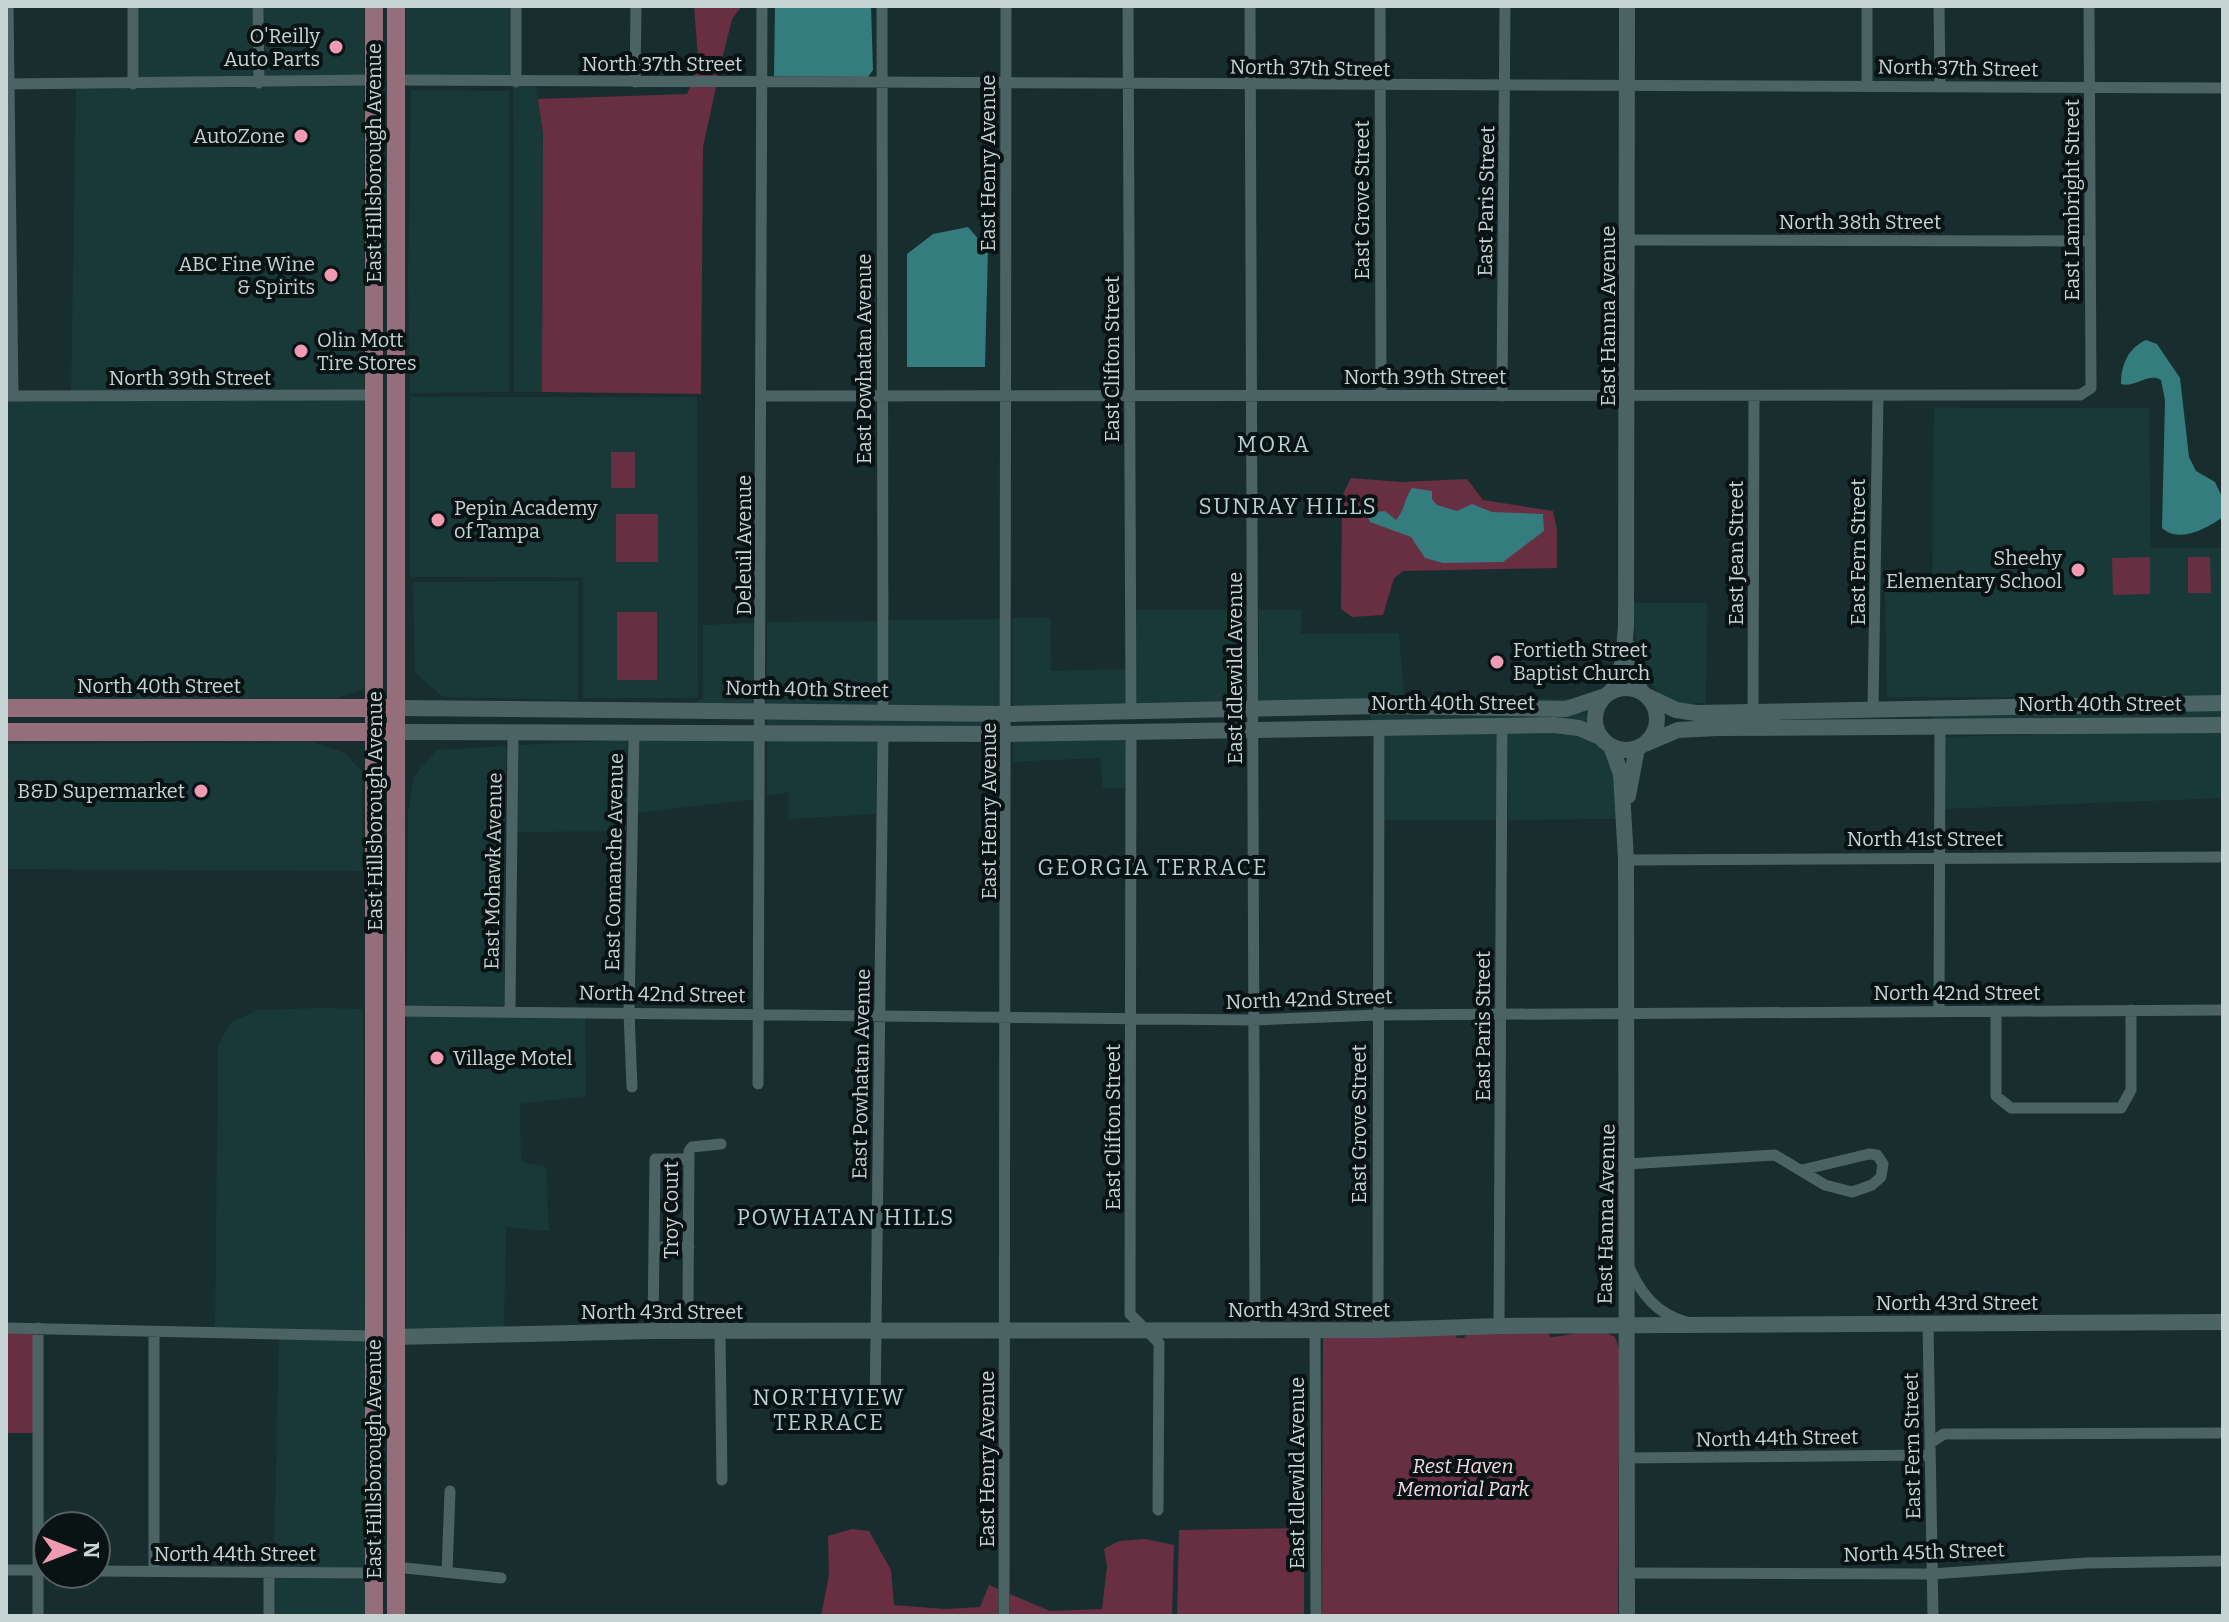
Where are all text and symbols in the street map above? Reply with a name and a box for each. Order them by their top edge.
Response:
place label: O'Reilly Auto Parts [224,24,320,71]
marker: O'Reilly Auto Parts [327,38,345,56]
street label: East Hillsborough Avenue [362,43,386,283]
street label: North 37th Street [582,52,742,76]
street label: North 37th Street [1229,55,1391,81]
street label: North 37th Street [1877,55,2039,81]
street label: East Henry Avenue [976,75,1000,251]
street label: East Lambright Street [2060,99,2084,301]
street label: East Grove Street [1350,120,1374,280]
place label: AutoZone [193,124,285,148]
street label: East Paris Street [1473,125,1499,277]
marker: AutoZone [292,127,310,145]
street label: North 38th Street [1779,210,1941,234]
street label: East Hanna Avenue [1596,226,1620,406]
place label: ABC Fine Wine & Spirits [178,252,315,299]
street label: East Powhatan Avenue [852,254,876,464]
marker: ABC Fine Wine & Spirits [322,266,340,284]
street label: East Clifton Street [1100,276,1124,442]
place label: Olin Mott Tire Stores [317,328,417,375]
marker: Olin Mott Tire Stores [292,342,310,360]
street label: North 39th Street [1344,365,1506,389]
street label: North 39th Street [109,366,271,390]
district label: MORA [1237,431,1311,458]
street label: Deleuil Avenue [732,475,756,615]
street label: East Fern Street [1846,479,1870,625]
street label: East Jean Street [1724,480,1748,626]
district label: SUNRAY HILLS [1198,493,1378,520]
place label: Pepin Academy of Tampa [454,496,598,543]
marker: Pepin Academy of Tampa [429,511,447,529]
place label: Sheehy Elementary School [1886,546,2062,593]
marker: Sheehy Elementary School [2069,561,2087,579]
street label: East Idlewild Avenue [1223,572,1247,764]
place label: Fortieth Street Baptist Church [1513,638,1651,685]
marker: Fortieth Street Baptist Church [1488,653,1506,671]
street label: North 40th Street [77,674,241,698]
street label: North 40th Street [725,676,889,702]
street label: East Hillsborough Avenue [363,691,387,931]
street label: North 40th Street [1371,691,1535,715]
street label: North 40th Street [2018,692,2182,716]
street label: East Henry Avenue [977,723,1001,899]
street label: East Comanche Avenue [600,753,628,971]
street label: East Mohawk Avenue [479,772,507,970]
place label: B&D Supermarket [17,779,185,803]
marker: B&D Supermarket [192,782,210,800]
street label: North 41st Street [1847,827,2003,851]
district label: GEORGIA TERRACE [1038,854,1268,881]
street label: East Paris Street [1471,951,1495,1101]
street label: East Powhatan Avenue [847,968,875,1180]
street label: North 42nd Street [578,981,746,1007]
street label: North 42nd Street [1874,981,2040,1005]
street label: North 42nd Street [1225,984,1393,1014]
street label: East Clifton Street [1101,1044,1125,1210]
street label: East Grove Street [1347,1044,1371,1204]
place label: Village Motel [453,1046,573,1070]
marker: Village Motel [428,1049,446,1067]
street label: East Hanna Avenue [1592,1123,1620,1305]
street label: Troy Court [659,1161,683,1259]
district label: POWHATAN HILLS [737,1204,955,1231]
street label: North 43rd Street [1876,1291,2038,1315]
street label: North 43rd Street [1228,1298,1390,1322]
street label: North 43rd Street [581,1300,743,1324]
street label: East Hillsborough Avenue [362,1339,386,1579]
street label: East Henry Avenue [975,1371,999,1547]
street label: East Fern Street [1899,1372,1925,1520]
street label: East Idlewild Avenue [1285,1377,1309,1569]
district label: NORTHVIEW TERRACE [753,1384,905,1436]
street label: North 44th Street [1695,1425,1859,1451]
park label: Rest Haven Memorial Park [1397,1454,1530,1501]
north arrow [32,1510,112,1590]
street label: North 45th Street [1843,1537,2005,1567]
text: N [78,1542,105,1559]
street label: North 44th Street [154,1542,316,1566]

